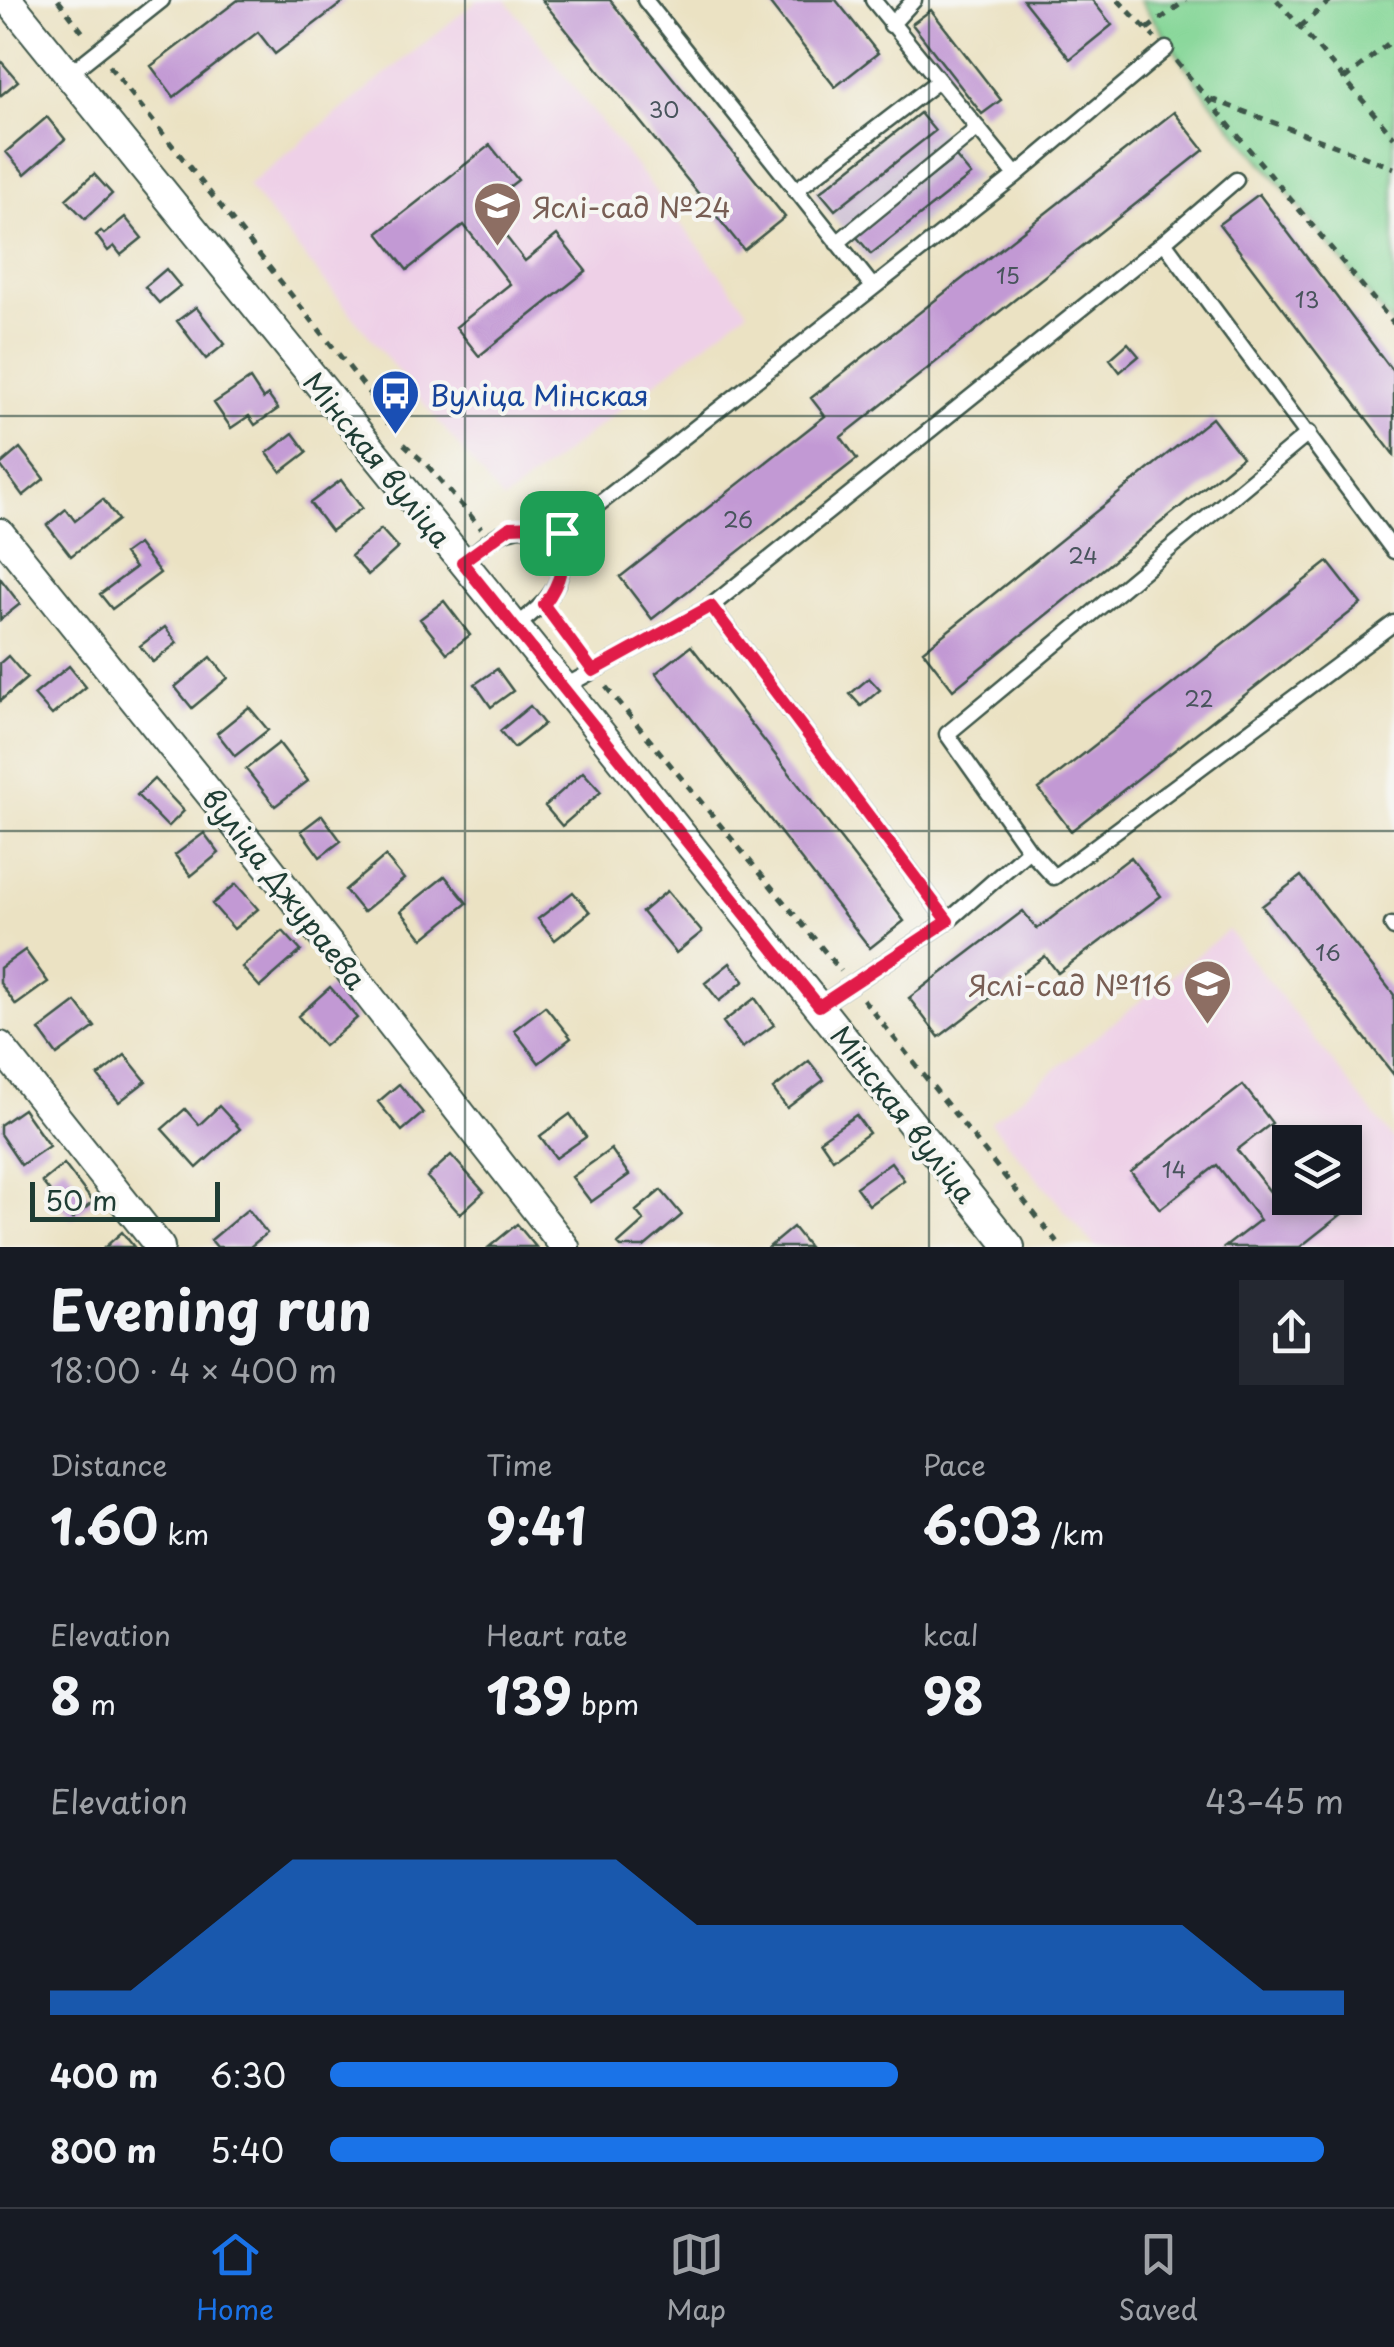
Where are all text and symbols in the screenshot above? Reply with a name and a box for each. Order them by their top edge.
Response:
house number: 30 [649,92,679,125]
school or university icon: Яслі-сад №24 [472,180,524,248]
place label: Яслі-сад №24 [533,185,731,228]
house number: 15 [996,258,1020,291]
house number: 13 [1295,282,1319,315]
street label: Мінская вуліца [293,362,463,557]
bus stop icon: Вуліца Мінская [369,368,421,436]
place label: Вуліца Мінская [430,373,649,416]
pin [520,491,605,576]
house number: 26 [723,502,753,535]
icon: arrive [535,506,590,561]
house number: 24 [1068,538,1098,571]
house number: 22 [1184,681,1214,714]
street label: вуліца Джураева [192,778,378,999]
house number: 16 [1315,935,1341,968]
school or university icon: Яслі-сад №116 [1181,958,1233,1026]
place label: Яслі-сад №116 [969,963,1172,1006]
street label: Мінская вуліца [821,1016,988,1213]
map controls [1272,1125,1362,1215]
button: layers [1272,1125,1362,1215]
house number: 14 [1162,1152,1186,1185]
scale bar [30,1177,220,1222]
text: 50 m [45,1178,118,1221]
text: Evening run [50,1267,372,1350]
button: share [1239,1280,1344,1385]
text: 18:00 · 4 × 400 m [50,1346,337,1394]
text: Distance [50,1443,168,1486]
text: Time [486,1443,553,1486]
text: Pace [923,1443,986,1486]
text: 1.60 [50,1486,158,1562]
text: 9:41 [486,1486,586,1562]
text: 6:03 [923,1486,1042,1562]
text: km [158,1512,209,1555]
text: /km [1042,1512,1104,1555]
text: Elevation [50,1613,171,1656]
text: Heart rate [486,1613,628,1656]
text: kcal [923,1613,979,1656]
text: 8 [50,1656,81,1732]
text: 139 [486,1656,572,1732]
text: 98 [923,1656,984,1732]
text: m [81,1682,116,1725]
text: bpm [572,1682,639,1725]
text: Elevation [50,1777,188,1825]
text: 43–45 m [1205,1777,1344,1825]
text: 400 m [50,2051,158,2099]
text: 6:30 [210,2051,286,2099]
text: 800 m [50,2126,157,2174]
text: 5:40 [210,2126,284,2174]
tab: Home [196,2227,274,2330]
tab: Map [666,2227,726,2330]
tab: Saved [1118,2227,1198,2330]

